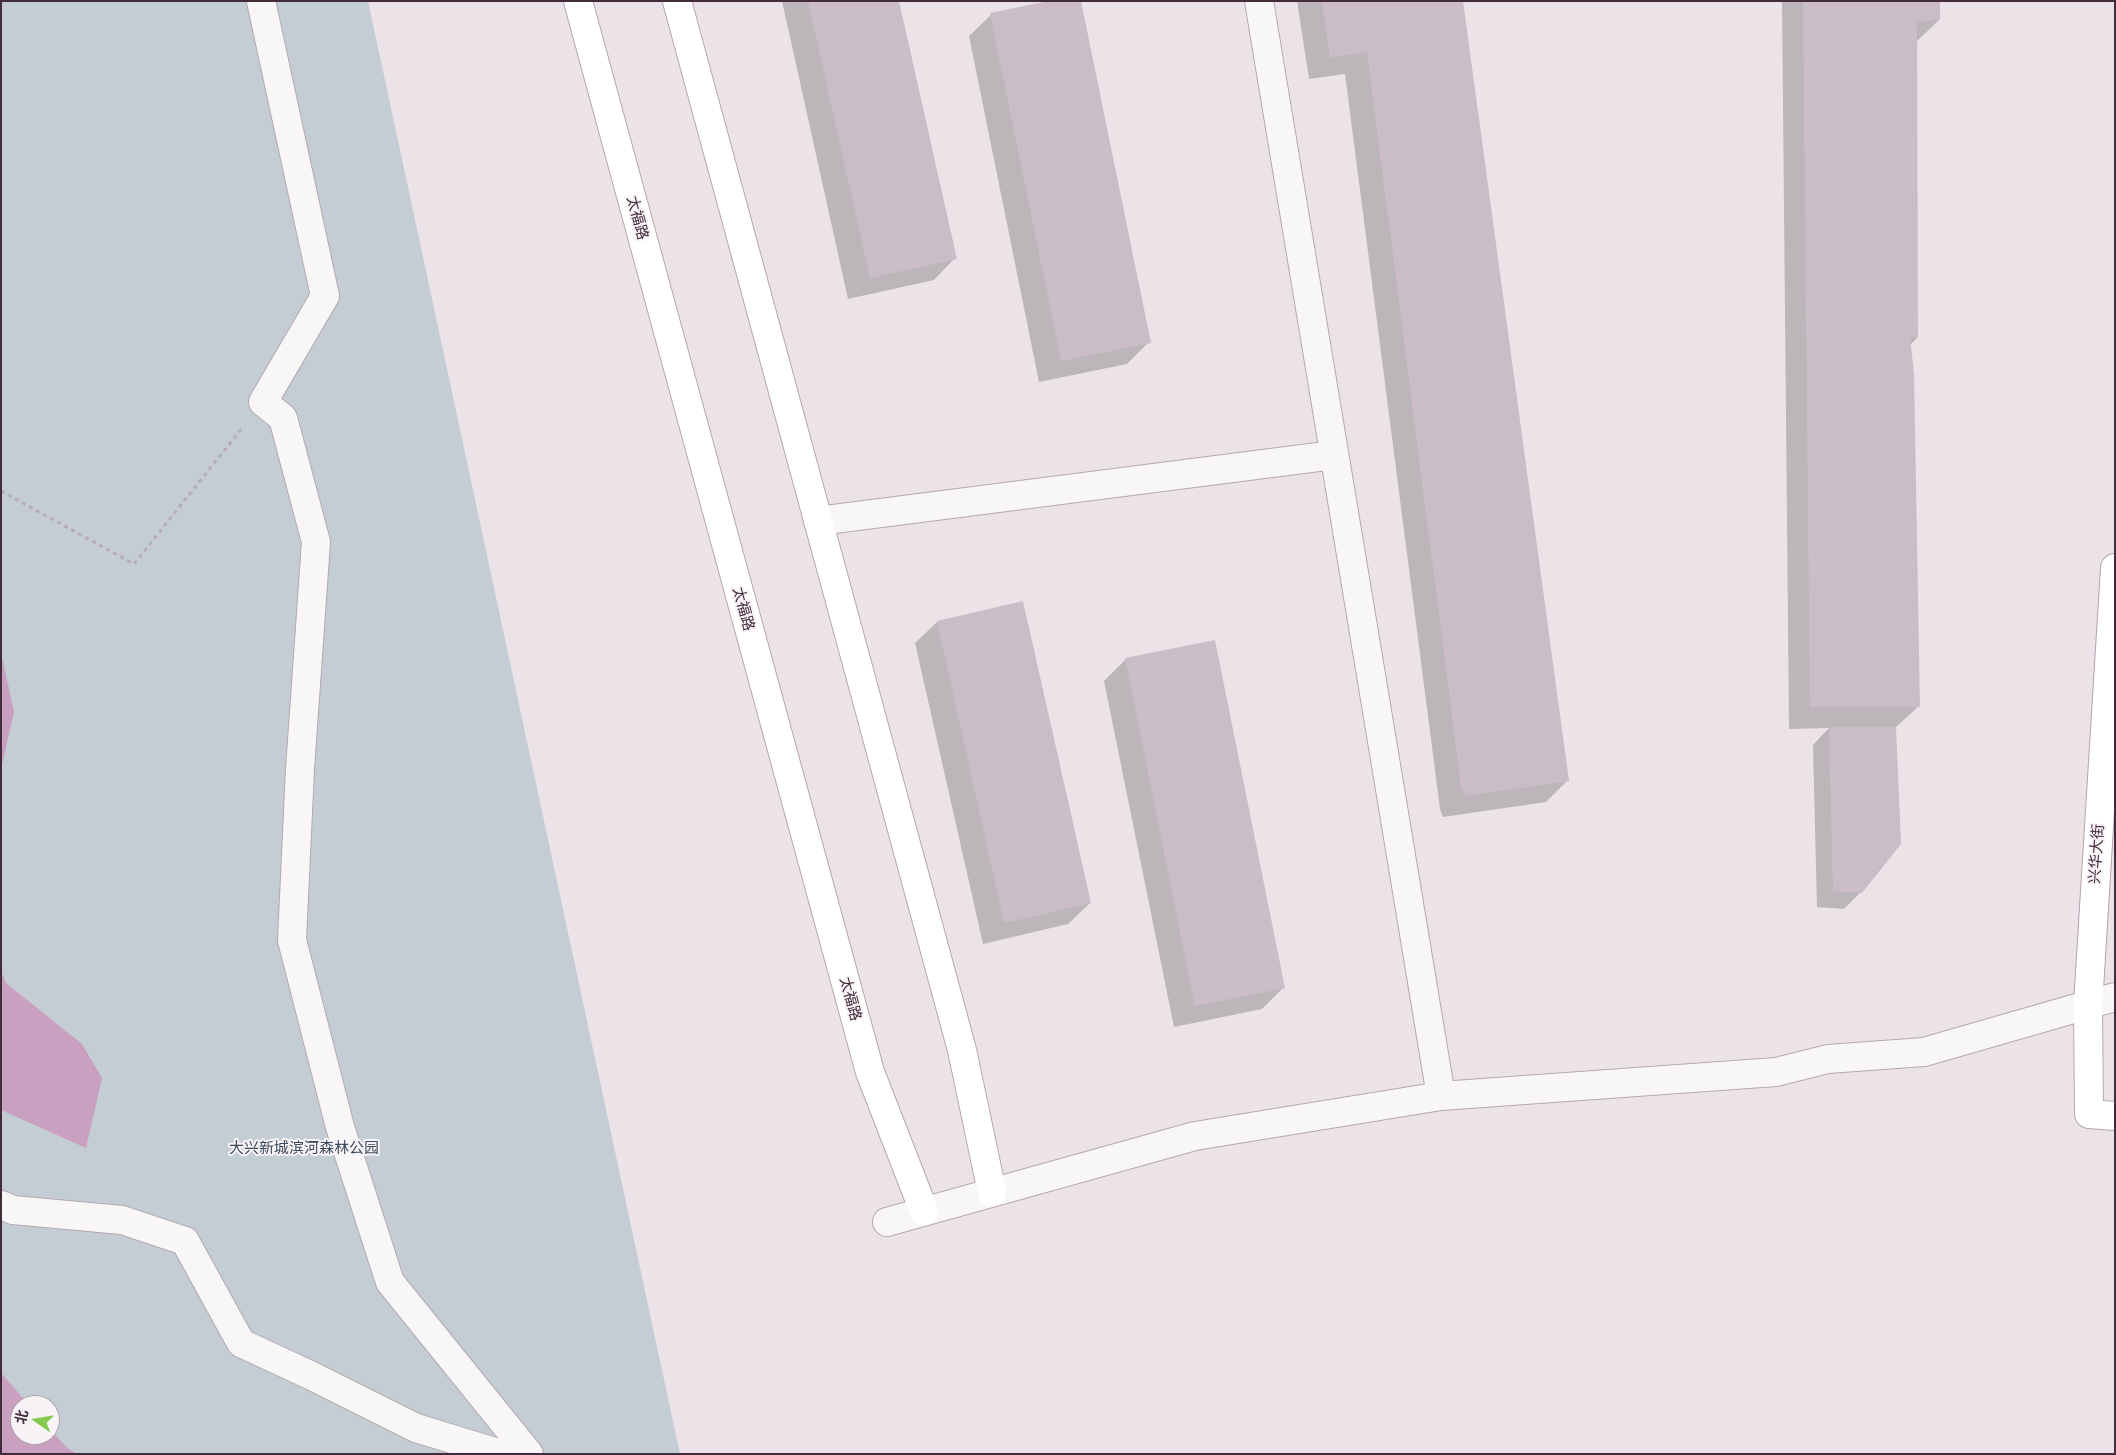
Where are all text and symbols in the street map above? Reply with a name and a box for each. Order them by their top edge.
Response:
street label: 太福路 [622,194,652,242]
street label: 太福路 [728,585,758,633]
street label: 兴华大街 [2086,823,2108,885]
street label: 太福路 [835,975,865,1023]
park label: 大兴新城滨河森林公园 [229,1140,379,1158]
north arrow [10,1395,60,1445]
text: 北 [11,1408,32,1426]

